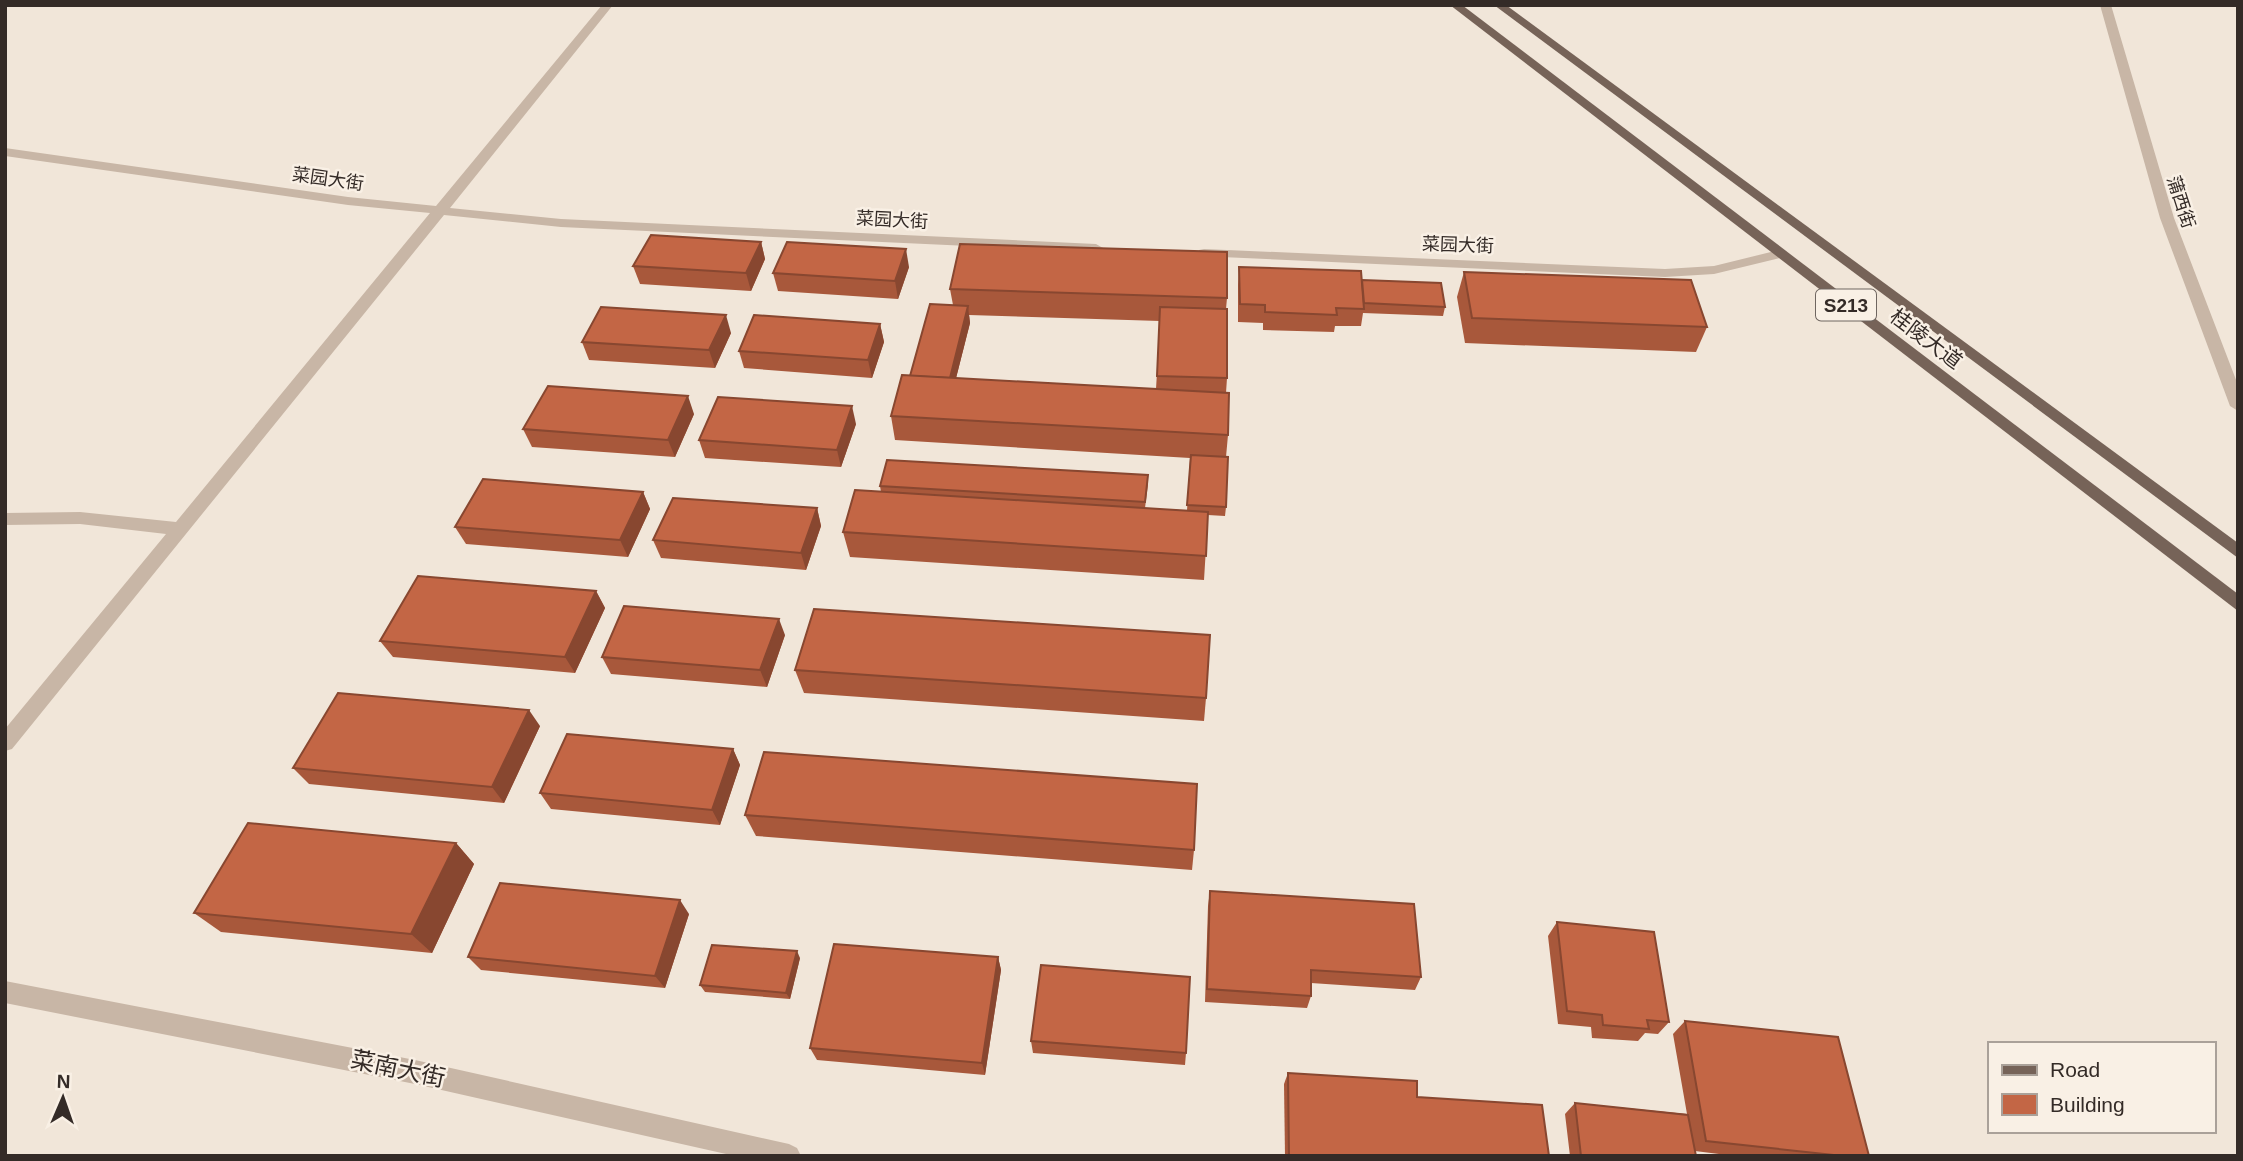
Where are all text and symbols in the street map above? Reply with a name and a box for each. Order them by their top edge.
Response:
street label: 菜园大街 [291,164,365,194]
street label: 蒲西街 [2163,173,2199,231]
street label: 菜园大街 [856,208,928,232]
street label: 菜园大街 [1422,234,1494,256]
road number: S213 [1816,290,1876,320]
street label: 桂陵大道 [1886,304,1967,373]
legend [1988,1042,2215,1133]
street label: 菜南大街 [348,1045,448,1092]
text: Road [2050,1058,2100,1081]
north arrow [28,1063,98,1133]
text: N [56,1071,71,1092]
text: Building [2050,1093,2125,1116]

